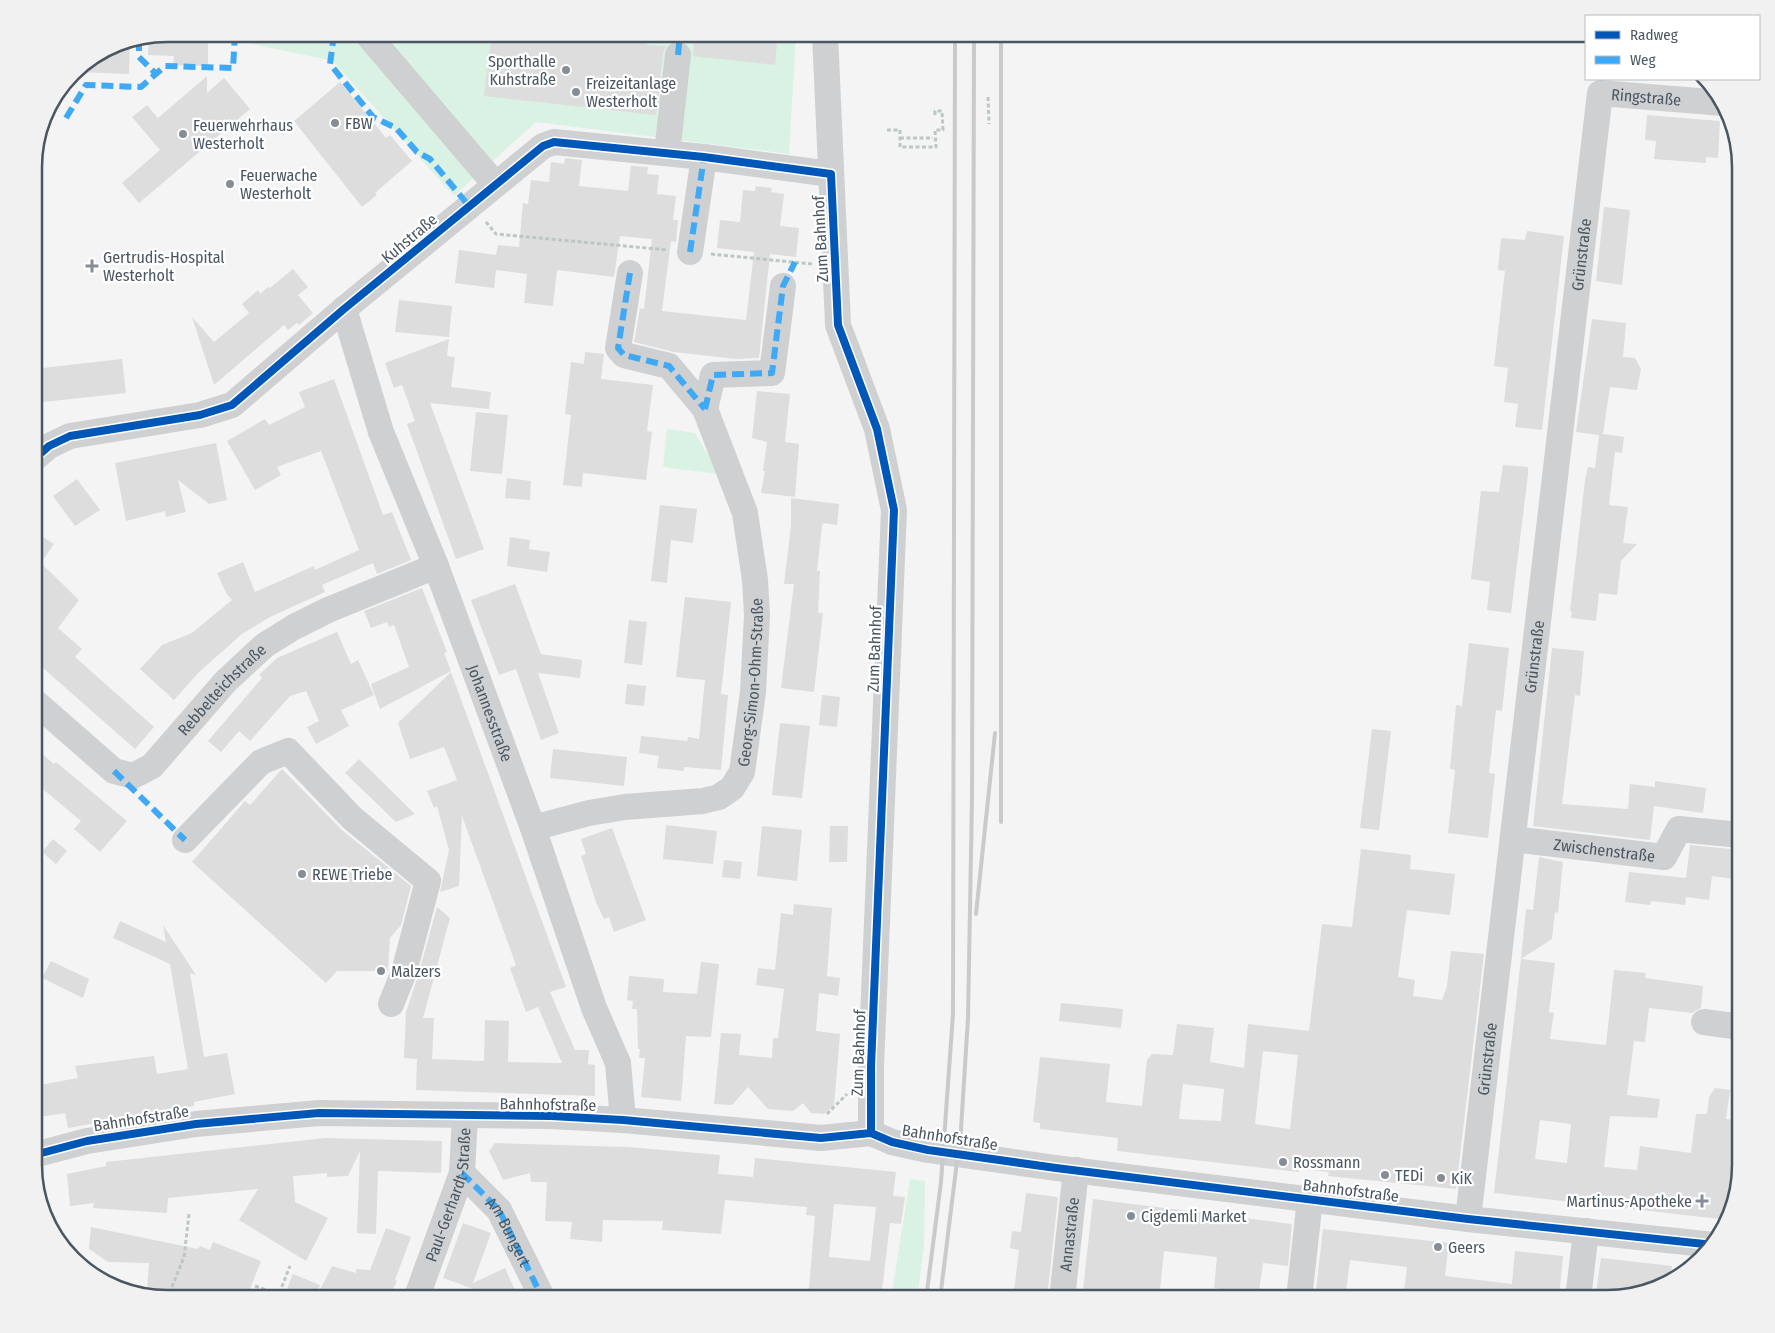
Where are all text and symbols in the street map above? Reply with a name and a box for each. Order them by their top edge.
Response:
legend [1585,15,1760,80]
text: Radweg [1630,26,1678,44]
text: Weg [1630,51,1656,69]
place label: Sporthalle Kuhstraße [488,52,556,89]
marker: Sporthalle Kuhstraße [560,64,572,76]
place label: Freizeitanlage Westerholt [586,74,676,111]
street label: Ringstraße [1610,85,1682,110]
marker: Freizeitanlage Westerholt [570,86,582,98]
place label: FBW [345,114,373,133]
place label: Feuerwehrhaus Westerholt [193,116,293,153]
marker: FBW [329,117,341,129]
marker: Feuerwehrhaus Westerholt [177,128,189,140]
place label: Feuerwache Westerholt [240,166,318,203]
marker: Feuerwache Westerholt [224,178,236,190]
street label: Zum Bahnhof [809,194,832,283]
street label: Kuhstraße [378,210,441,267]
street label: Grünstraße [1568,217,1595,292]
place label: Gertrudis-Hospital Westerholt [103,248,225,285]
marker: Gertrudis-Hospital Westerholt [85,259,99,273]
street label: Georg-Simon-Ohm-Straße [734,597,767,768]
street label: Zum Bahnhof [863,604,886,693]
street label: Grünstraße [1521,619,1548,694]
street label: Rebbelteichstraße [174,640,270,739]
street label: Johannesstraße [463,662,517,764]
street label: Zwischenstraße [1553,835,1656,866]
place label: REWE Triebe [312,865,392,884]
marker: REWE Triebe [296,868,308,880]
place label: Malzers [391,962,441,981]
marker: Malzers [375,965,387,977]
street label: Zum Bahnhof [847,1008,870,1097]
street label: Grünstraße [1474,1022,1501,1097]
street label: Bahnhofstraße [500,1094,597,1115]
street label: Bahnhofstraße [92,1102,190,1135]
street label: Bahnhofstraße [901,1121,999,1154]
street label: Paul-Gerhardt-Straße [421,1127,474,1264]
place label: Rossmann [1293,1153,1360,1172]
marker: Rossmann [1277,1156,1289,1168]
place label: TEDi [1395,1166,1423,1185]
marker: TEDi [1379,1169,1391,1181]
place label: KiK [1451,1169,1472,1188]
marker: KiK [1435,1172,1447,1184]
street label: Bahnhofstraße [1302,1175,1400,1206]
place label: Martinus-Apotheke [1567,1192,1692,1211]
street label: Am Bungert [482,1193,535,1270]
marker: Martinus-Apotheke [1696,1195,1708,1207]
street label: Annastraße [1056,1196,1083,1272]
place label: Cigdemli Market [1141,1207,1247,1226]
marker: Cigdemli Market [1125,1210,1137,1222]
place label: Geers [1448,1238,1485,1257]
marker: Geers [1432,1241,1444,1253]

